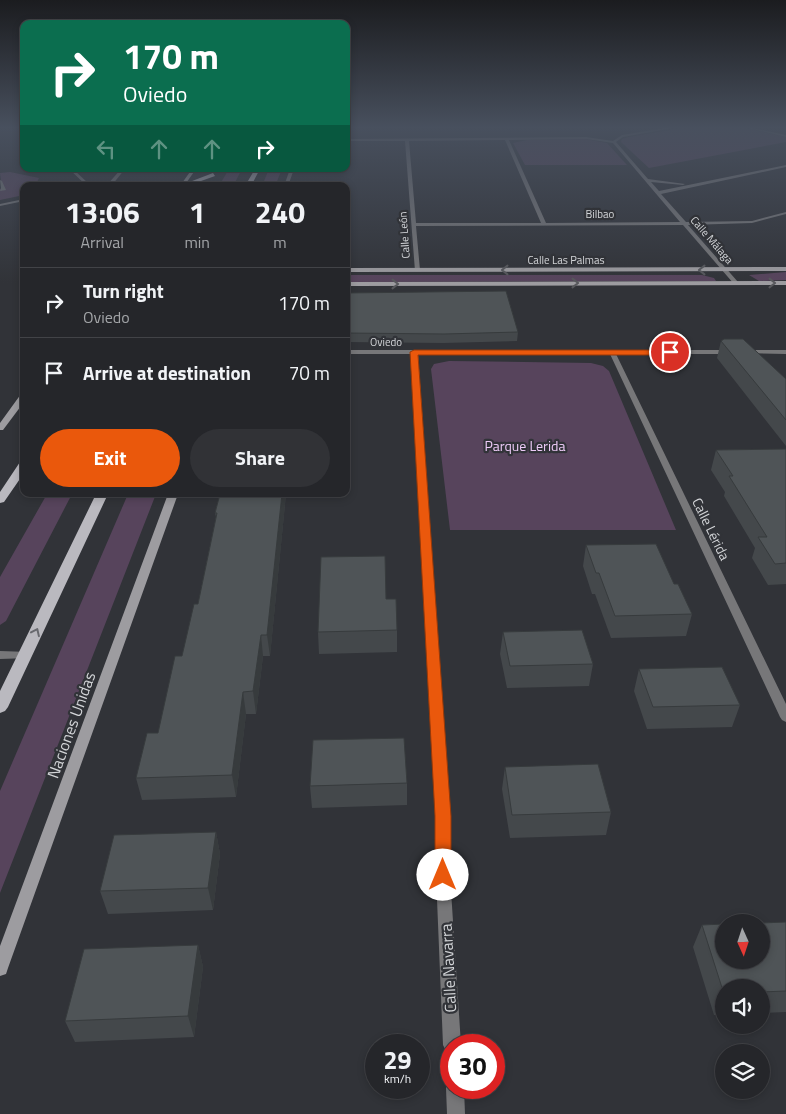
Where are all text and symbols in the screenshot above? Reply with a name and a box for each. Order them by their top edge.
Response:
text: 170 m [123,29,219,83]
icon: right [40,40,105,105]
text: Oviedo [123,77,187,111]
icon: left [92,135,120,163]
icon: ahead [145,135,173,163]
icon: ahead [198,135,226,163]
icon: right [251,135,279,163]
text: 13:06 [65,189,140,235]
text: 1 [189,189,206,235]
text: 240 [255,189,305,235]
street label: Bilbao [586,206,615,222]
street label: Calle León [394,211,414,259]
street label: Calle Málaga [687,213,738,268]
text: Arrival [81,230,124,254]
text: min [184,230,210,254]
text: m [273,230,287,254]
street label: Calle Las Palmas [527,252,605,268]
one-way arrow [501,265,508,275]
one-way arrow [698,265,706,275]
text: Turn right [83,276,164,305]
one-way arrow [572,278,579,288]
one-way arrow [769,278,777,288]
one-way arrow [392,279,399,289]
text: 170 m [278,288,330,317]
icon: right [40,289,68,317]
text: Oviedo [83,305,130,329]
pin [649,331,691,373]
street label: Oviedo [370,334,402,350]
icon: arrive [656,338,684,366]
text: Arrive at destination [83,358,251,387]
text: 70 m [289,358,330,387]
icon: arrive [40,359,68,387]
button: Exit [40,429,180,487]
button: Share [190,429,330,487]
park label: Parque Lerida [485,435,565,456]
street label: Calle Lérida [687,494,736,564]
one-way arrow [30,628,40,637]
street label: Naciones Unidas [41,668,101,782]
position arrow [416,848,468,900]
north arrow [715,914,770,969]
map controls [715,914,770,1099]
street label: Calle Navarra [434,923,462,1013]
button: sound [715,979,770,1034]
speed limit sign: 30 [440,1034,505,1099]
text: 29 [383,1041,412,1079]
button: layers [715,1044,770,1099]
text: km/h [384,1069,411,1088]

